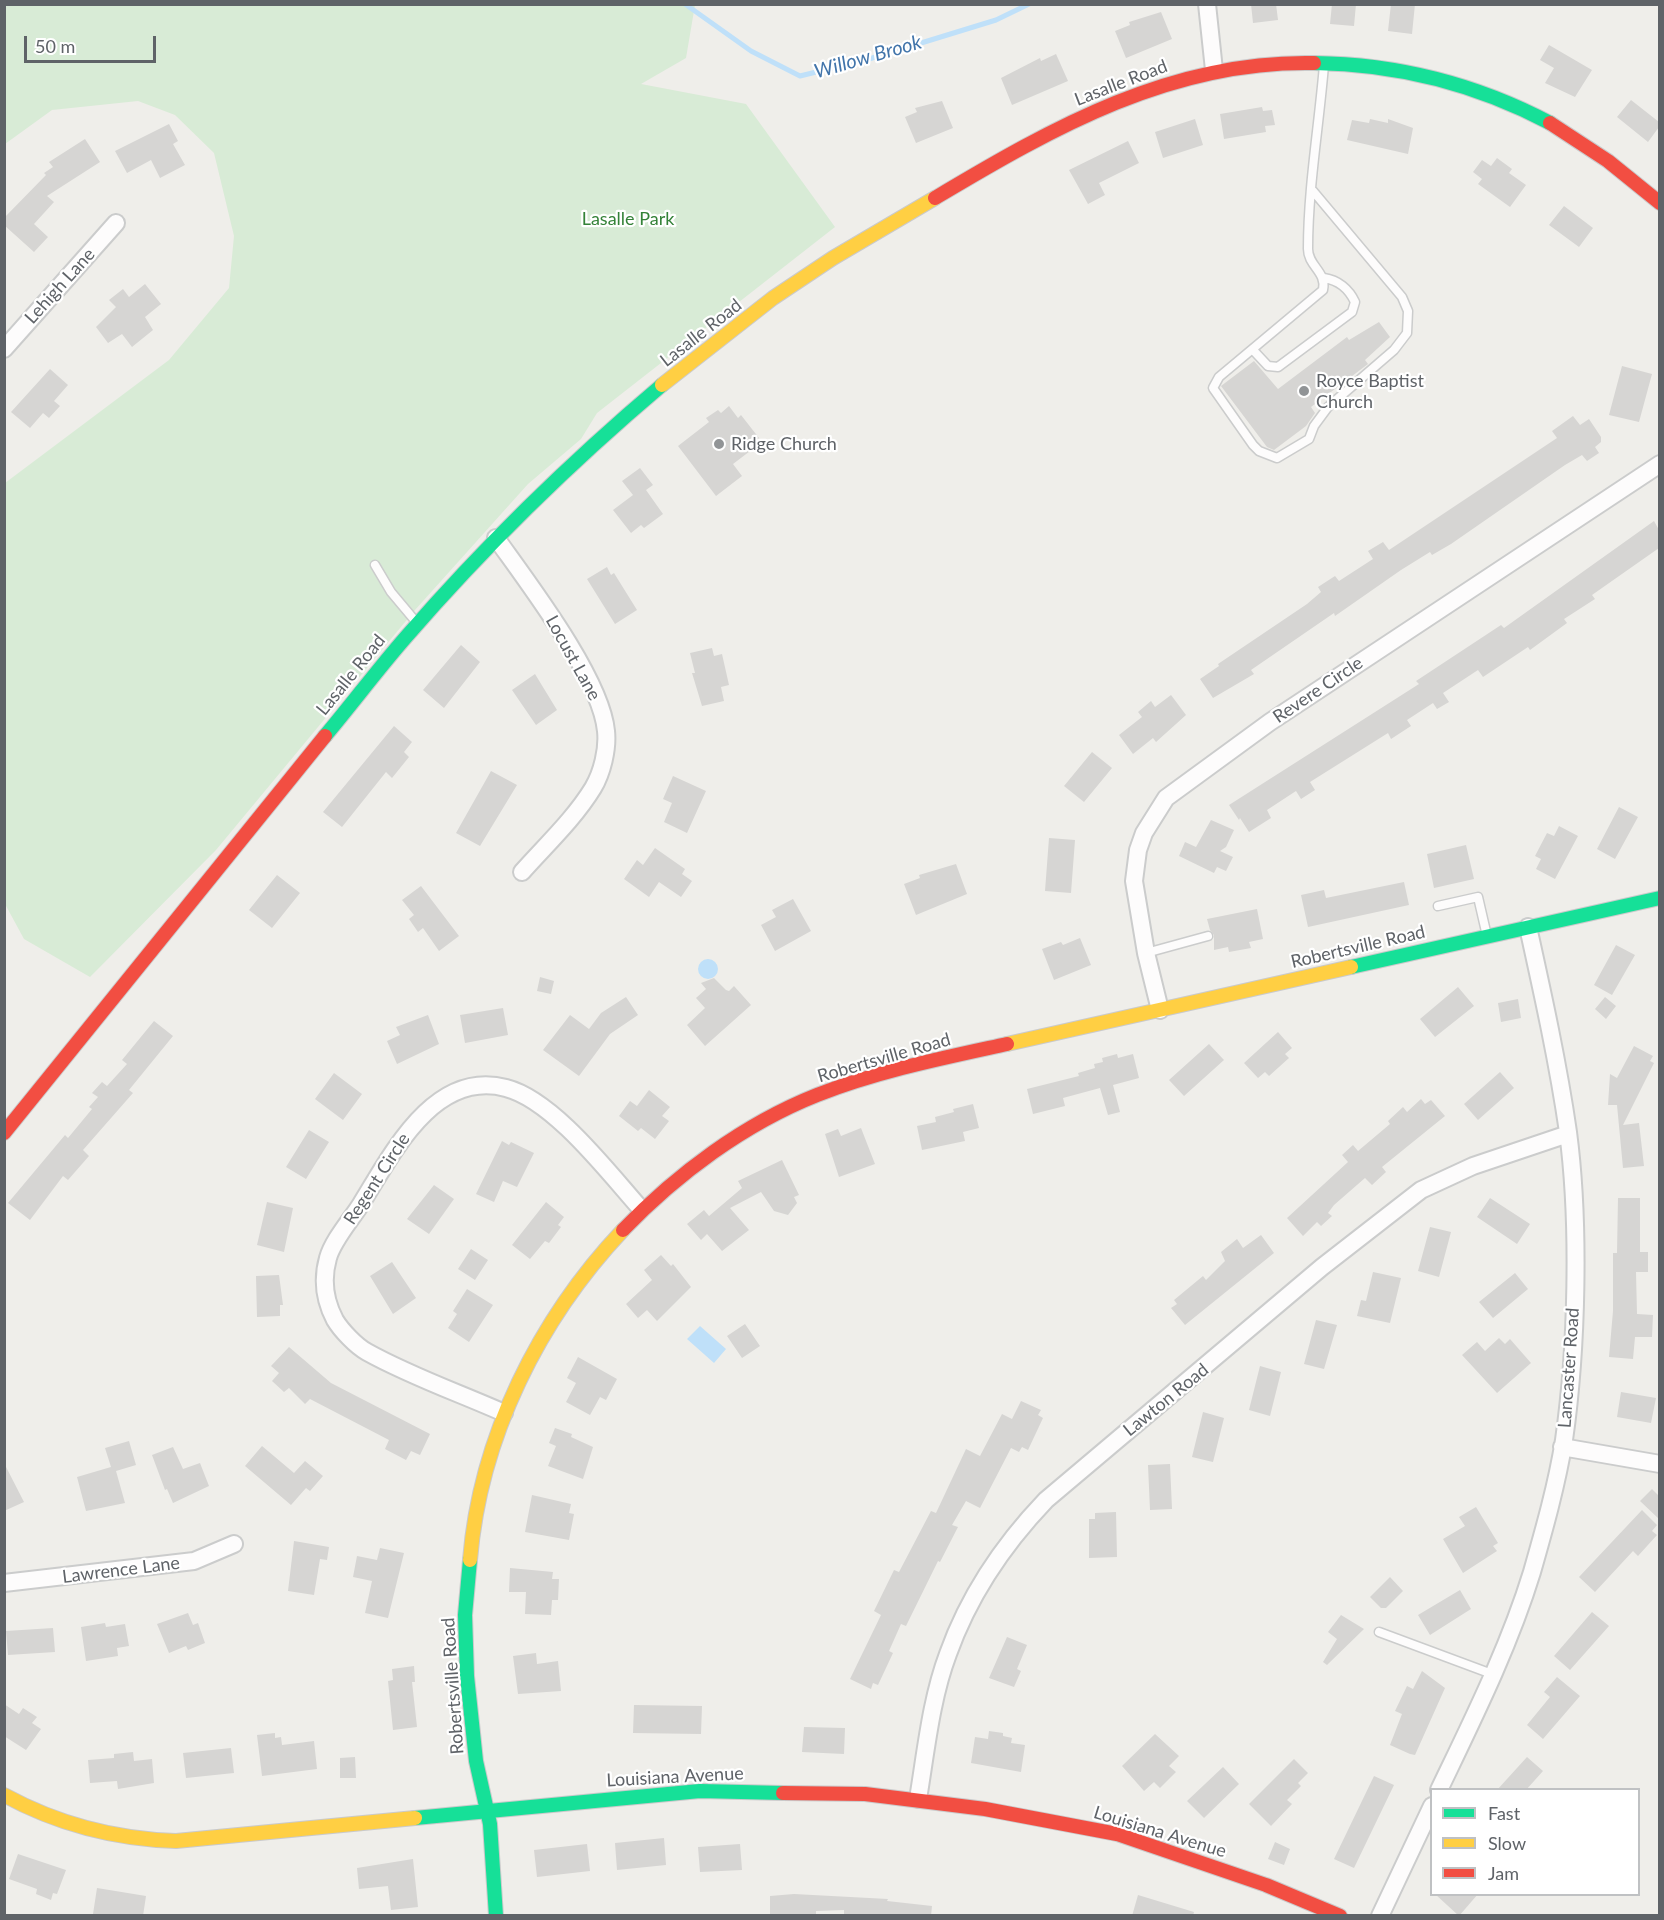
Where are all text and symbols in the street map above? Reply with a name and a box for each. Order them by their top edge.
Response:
scale bar [27,24,159,62]
water label: Willow Brook [812,30,924,84]
text: 50 m [35,35,75,57]
street label: Lasalle Road [1072,55,1170,111]
park label: Lasalle Park [582,208,674,230]
street label: Lehigh Lane [20,244,100,328]
street label: Lasalle Road [656,294,746,372]
place label: Royce Baptist Church [1316,370,1424,412]
marker: Royce Baptist Church [1297,384,1311,398]
place label: Ridge Church [731,433,837,455]
marker: Ridge Church [712,437,726,451]
street label: Locust Lane [541,612,605,704]
street label: Lasalle Road [312,630,390,720]
street label: Revere Circle [1269,652,1367,728]
street label: Robertsville Road [1289,921,1427,973]
street label: Robertsville Road [815,1029,953,1087]
street label: Regent Circle [339,1129,415,1229]
street label: Lancaster Road [1554,1307,1584,1429]
street label: Lawton Road [1119,1359,1213,1441]
street label: Lawrence Lane [61,1552,181,1588]
street label: Robertsville Road [437,1617,469,1755]
street label: Louisiana Avenue [606,1763,744,1791]
legend [1430,1788,1640,1896]
street label: Louisiana Avenue [1091,1802,1229,1862]
text: Fast [1488,1802,1520,1824]
text: Slow [1488,1832,1526,1854]
text: Jam [1488,1862,1519,1884]

